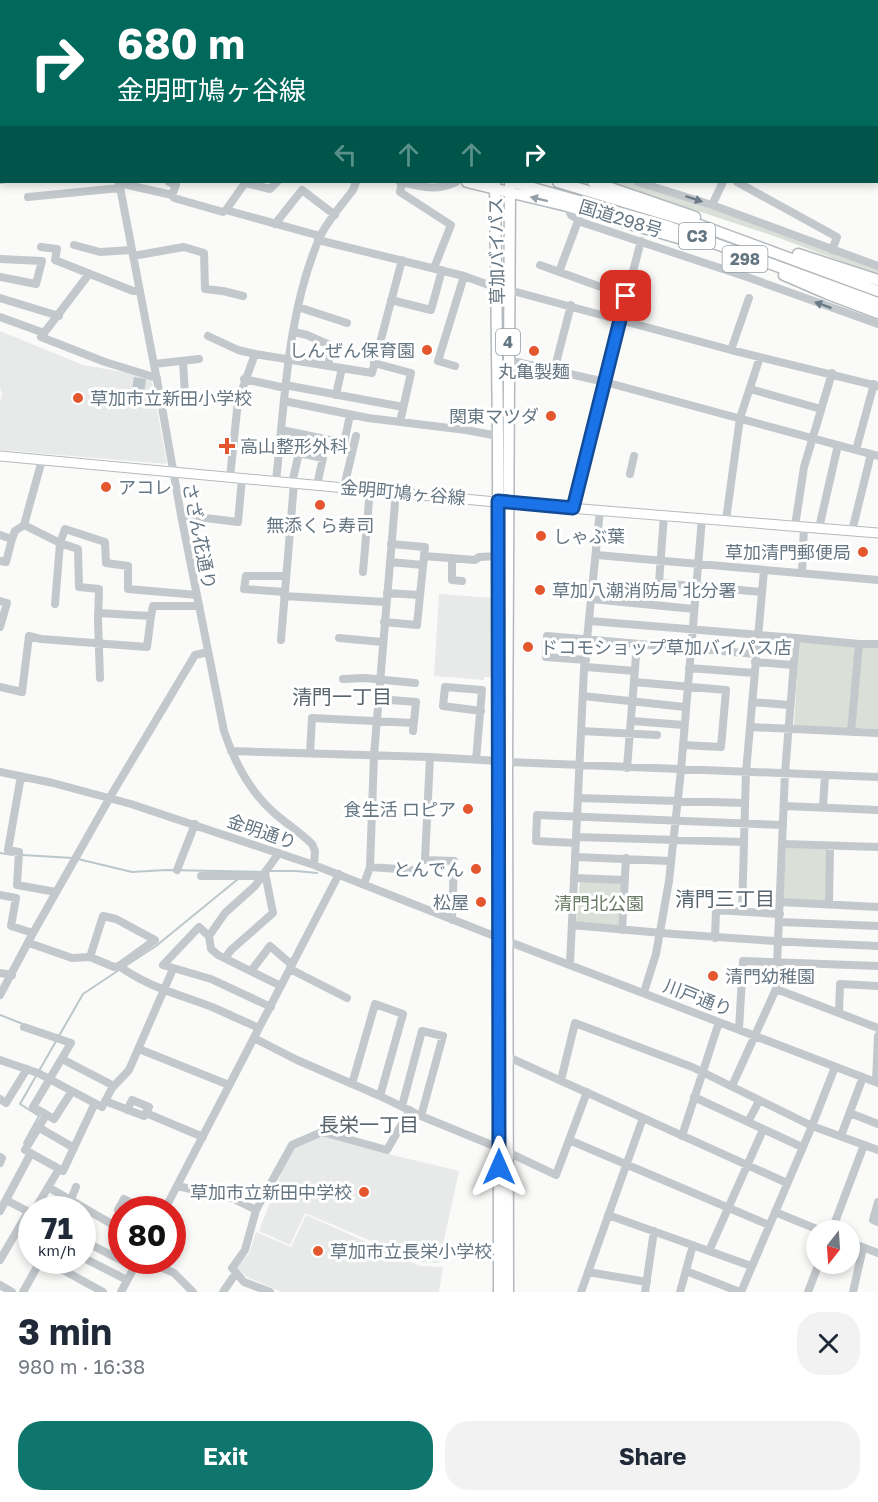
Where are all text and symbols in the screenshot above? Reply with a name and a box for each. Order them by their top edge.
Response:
text: 680 m [117,18,245,68]
icon: right [18,24,96,102]
text: 金明町鳩ヶ谷線 [117,74,306,106]
icon: left [329,138,362,171]
icon: ahead [392,138,425,171]
icon: ahead [455,138,488,171]
icon: right [518,138,551,171]
one-way arrow [530,194,548,204]
street label: 国道298号 [577,195,665,241]
one-way arrow [685,195,703,205]
street label: 草加バイパス [484,197,508,305]
road number: C3 [679,223,715,249]
road number: 298 [722,246,768,272]
pin [600,270,651,321]
icon: arrive [609,279,642,312]
one-way arrow [813,300,831,310]
road number: 4 [496,329,520,355]
place label: しんぜん保育園 [289,339,415,361]
marker: しんぜん保育園 [420,343,434,357]
marker: 丸亀製麺 [527,344,541,358]
place label: 丸亀製麺 [498,360,570,382]
place label: 草加市立新田小学校 [90,387,252,409]
marker: 草加市立新田小学校 [71,391,85,405]
place label: 関東マツダ [449,405,539,427]
marker: 関東マツダ [544,409,558,423]
place label: 高山整形外科 [240,435,348,457]
marker: 高山整形外科 [218,437,236,455]
place label: アコレ [118,476,172,498]
street label: 金明町鳩ヶ谷線 [339,476,467,508]
marker: アコレ [99,480,113,494]
street label: さざん花通り [179,481,221,591]
marker: 無添くら寿司 [313,498,327,512]
place label: 無添くら寿司 [266,514,374,536]
place label: しゃぶ葉 [553,525,625,547]
marker: しゃぶ葉 [534,529,548,543]
place label: 草加清門郵便局 [725,541,851,563]
marker: 草加清門郵便局 [856,545,870,559]
place label: 草加八潮消防局 北分署 [552,579,737,601]
marker: 草加八潮消防局 北分署 [533,583,547,597]
place label: ドコモショップ草加バイパス店 [540,636,792,658]
marker: ドコモショップ草加バイパス店 [521,640,535,654]
district label: 清門一丁目 [292,684,392,708]
place label: 食生活 ロピア [344,798,456,820]
marker: 食生活 ロピア [461,802,475,816]
street label: 金明通り [224,809,300,853]
place label: とんでん [393,858,464,880]
marker: とんでん [469,862,483,876]
district label: 清門三丁目 [675,886,775,910]
place label: 松屋 [433,891,469,913]
park label: 清門北公園 [554,892,644,914]
marker: 松屋 [474,895,488,909]
place label: 清門幼稚園 [725,965,815,987]
marker: 清門幼稚園 [706,969,720,983]
street label: 川戸通り [660,974,736,1020]
district label: 長栄一丁目 [319,1112,419,1136]
position arrow [467,1135,531,1199]
place label: 草加市立新田中学校 [190,1181,352,1203]
marker: 草加市立新田中学校 [357,1185,371,1199]
speed limit sign: 80 [108,1196,186,1274]
text: 71 [41,1210,73,1246]
north arrow [806,1220,860,1274]
map controls [806,1220,860,1274]
place label: 草加市立長栄小学校 [330,1240,492,1262]
text: km/h [38,1241,76,1259]
marker: 草加市立長栄小学校 [311,1244,325,1258]
text: 3 min [18,1310,112,1353]
button: close [797,1312,860,1375]
text: 980 m · 16:38 [18,1354,145,1378]
button: Exit [18,1421,433,1490]
button: Share [445,1421,860,1490]

